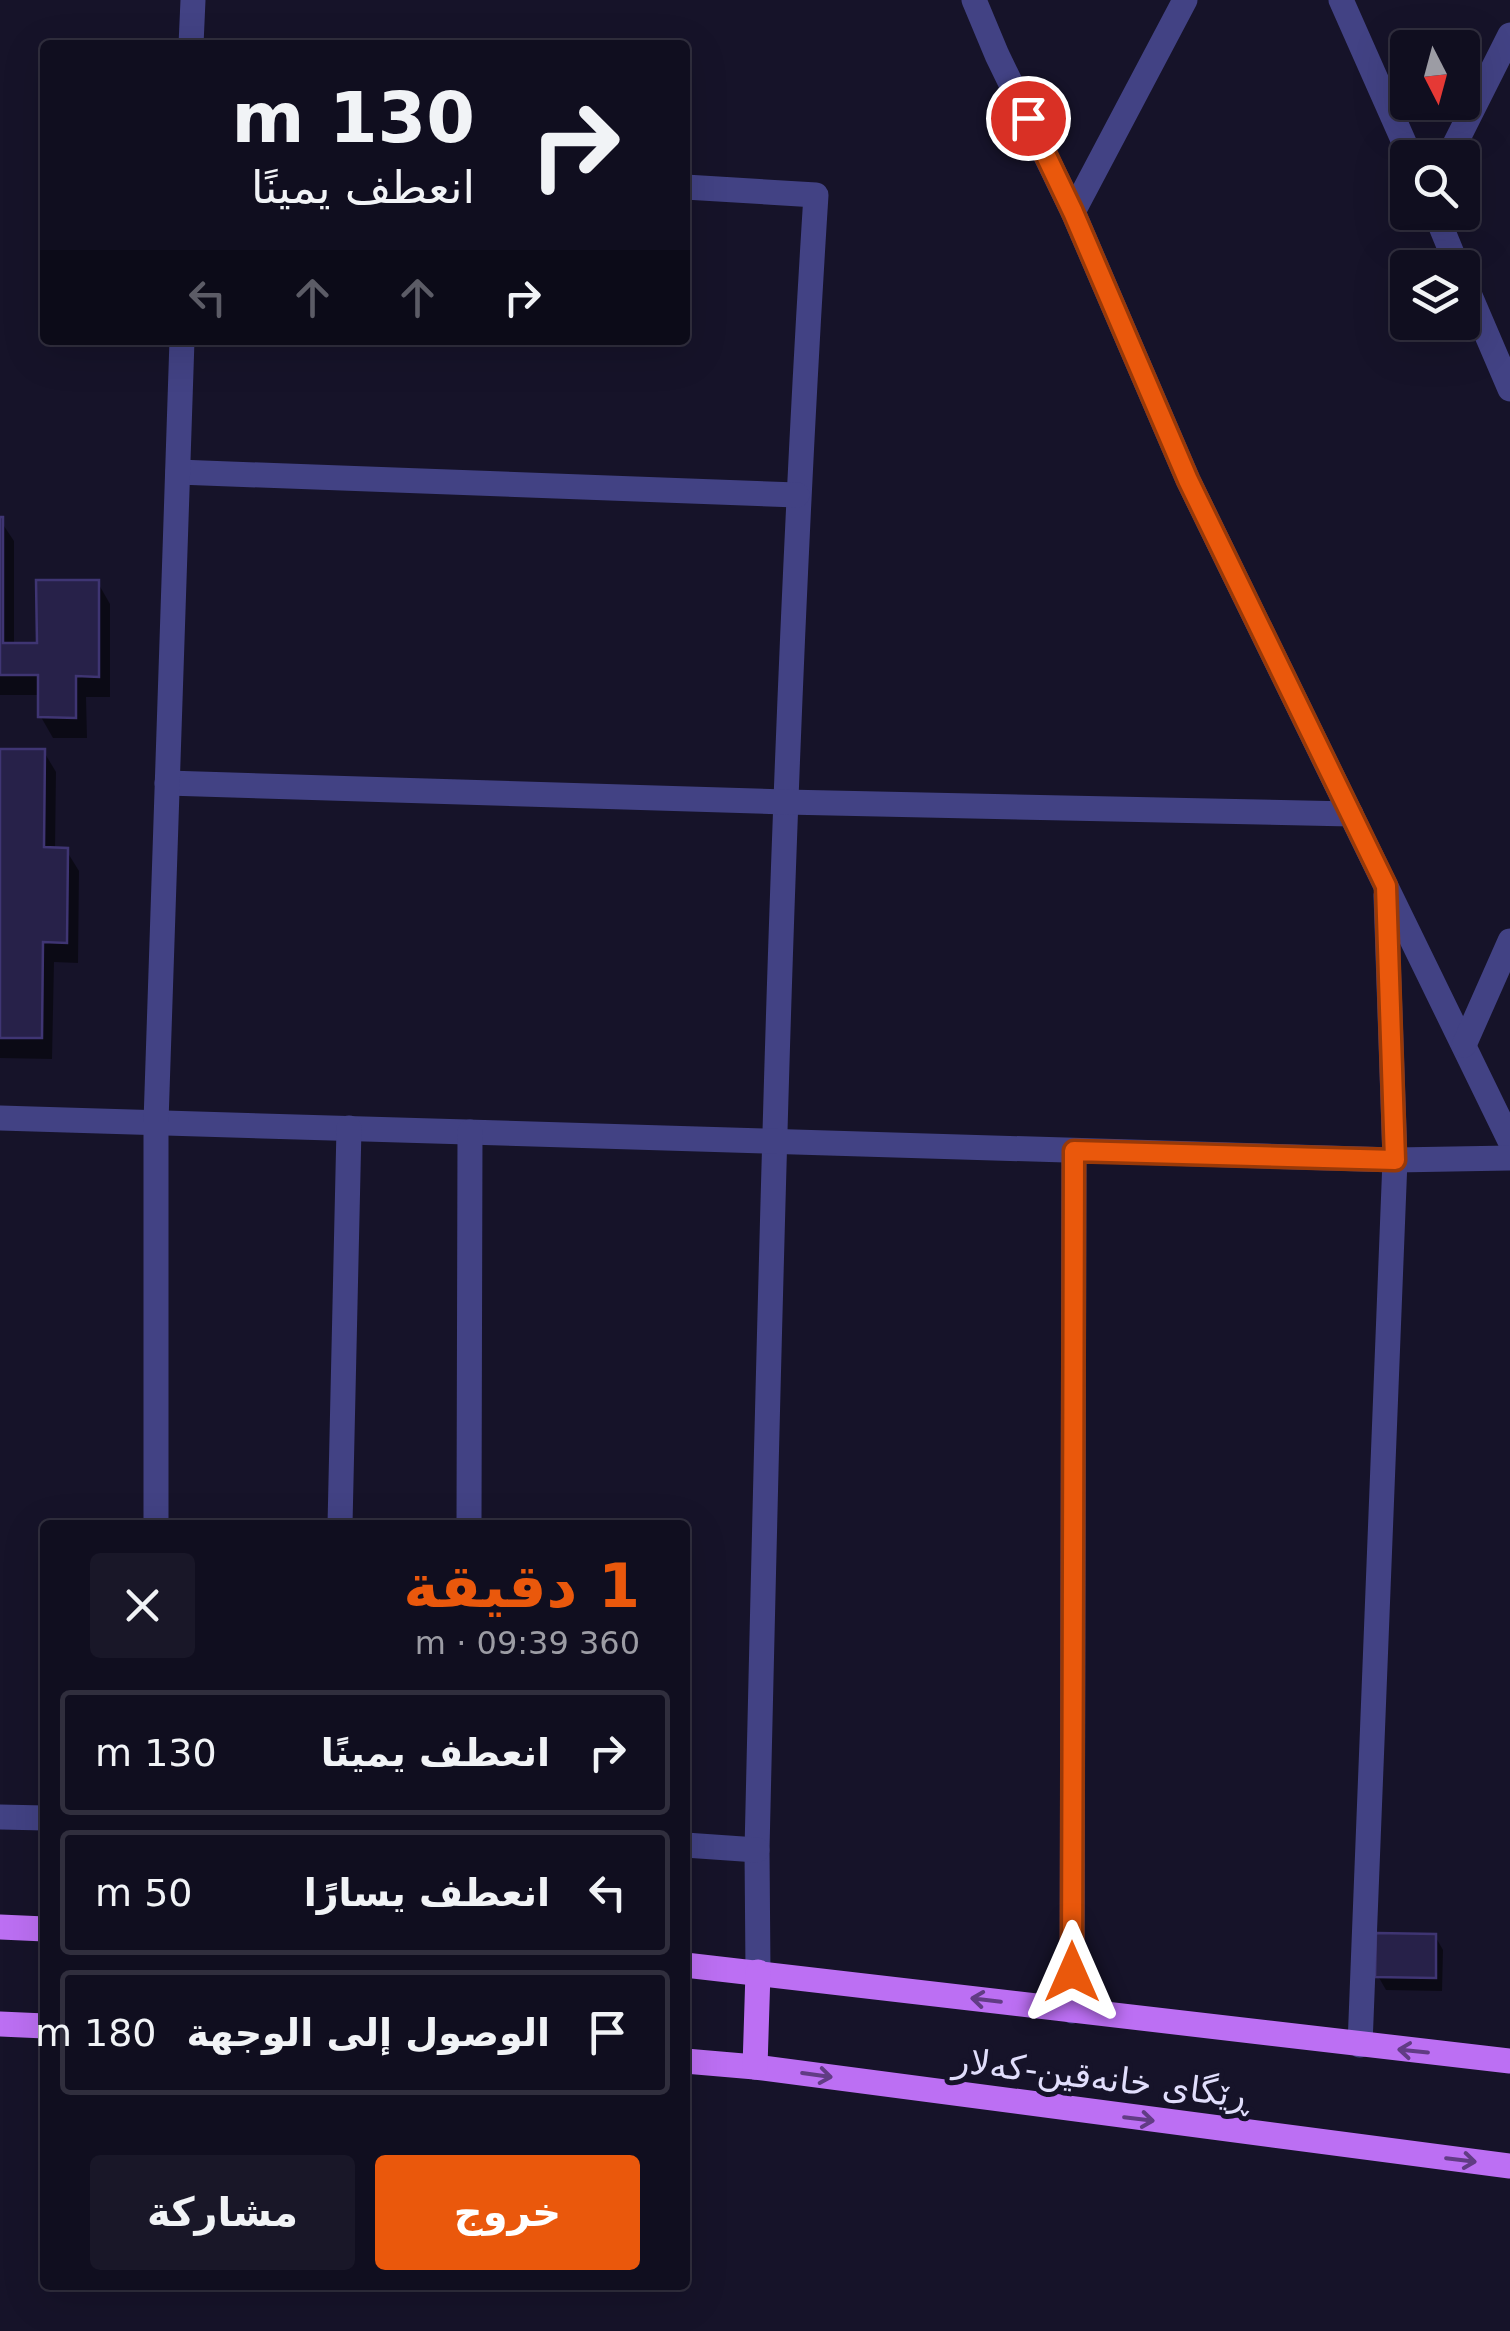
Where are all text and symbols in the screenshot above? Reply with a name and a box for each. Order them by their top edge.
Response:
north arrow [1390,30,1480,120]
map controls [1390,30,1480,340]
pin [986,76,1071,161]
text: 130 m [232,77,475,159]
icon: right [510,80,640,210]
icon: arrive [1001,91,1056,146]
button: search [1390,140,1480,230]
text: انعطف يمينًا [251,161,475,214]
button: layers [1390,250,1480,340]
icon: left [180,270,235,325]
icon: ahead [285,270,340,325]
icon: ahead [390,270,445,325]
icon: right [495,270,550,325]
text: 1 دقيقة [403,1551,640,1621]
button: close [90,1553,195,1658]
text: 360 m · 09:39 [415,1624,640,1662]
icon: right [580,1725,635,1780]
text: 130 m [95,1731,217,1775]
text: انعطف يمينًا [321,1731,550,1775]
icon: left [580,1865,635,1920]
text: 50 m [95,1871,192,1915]
text: انعطف يسارًا [304,1871,550,1915]
position arrow [1020,1920,1124,2024]
one-way arrow [970,1990,1003,2009]
icon: arrive [580,2005,635,2060]
text: 180 m [35,2011,157,2055]
text: الوصول إلى الوجهة [187,2011,550,2055]
street label: ڕێگای خانەقین-کەلار [949,2040,1255,2117]
one-way arrow [1397,2041,1430,2060]
one-way arrow [800,2067,832,2085]
one-way arrow [1122,2110,1154,2128]
one-way arrow [1444,2151,1477,2170]
button: مشاركة [90,2155,355,2270]
button: خروج [375,2155,640,2270]

